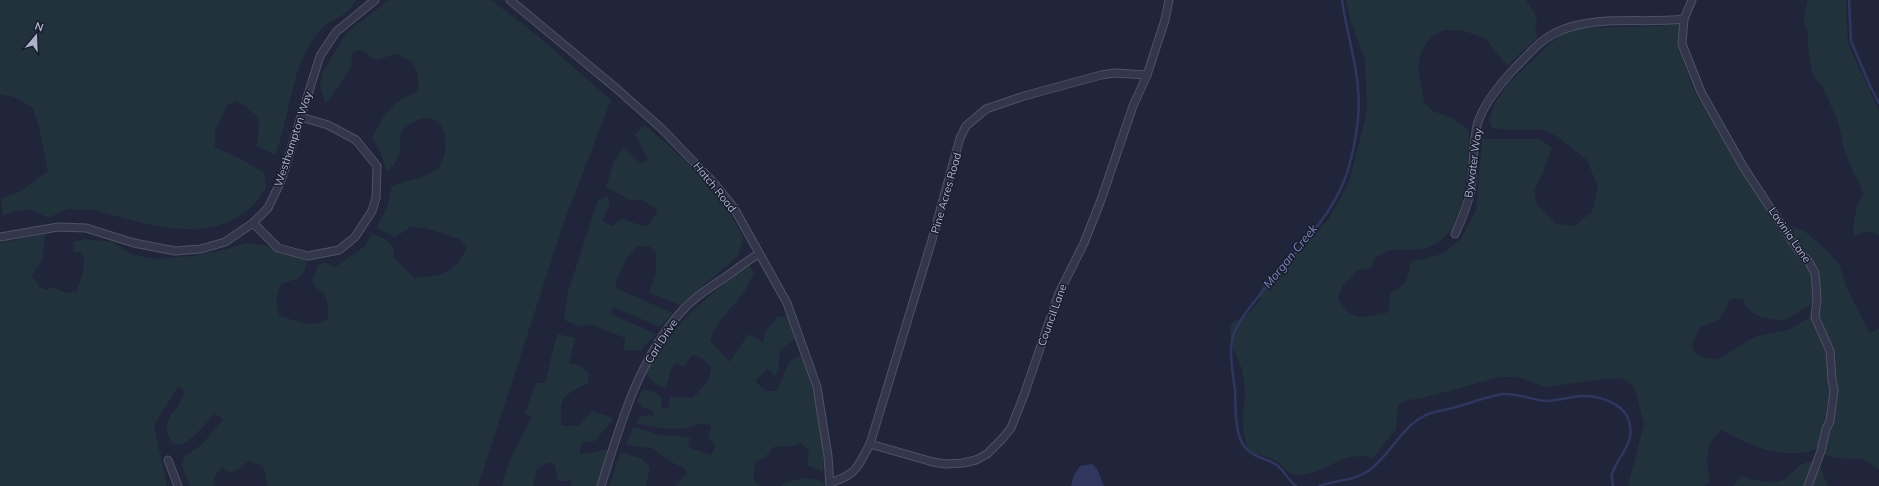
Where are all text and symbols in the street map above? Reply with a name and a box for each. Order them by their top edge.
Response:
north arrow [16,16,56,56]
text: N [33,19,45,35]
street label: Westhampton Way [271,89,315,188]
street label: Bywater Way [1461,127,1485,199]
street label: Pine Acres Road [928,151,964,235]
street label: Hatch Road [691,159,739,215]
street label: Lavinia Lane [1766,205,1814,265]
water label: Morgan Creek [1260,220,1321,291]
street label: Council Lane [1034,282,1070,348]
street label: Carl Drive [642,316,680,366]

